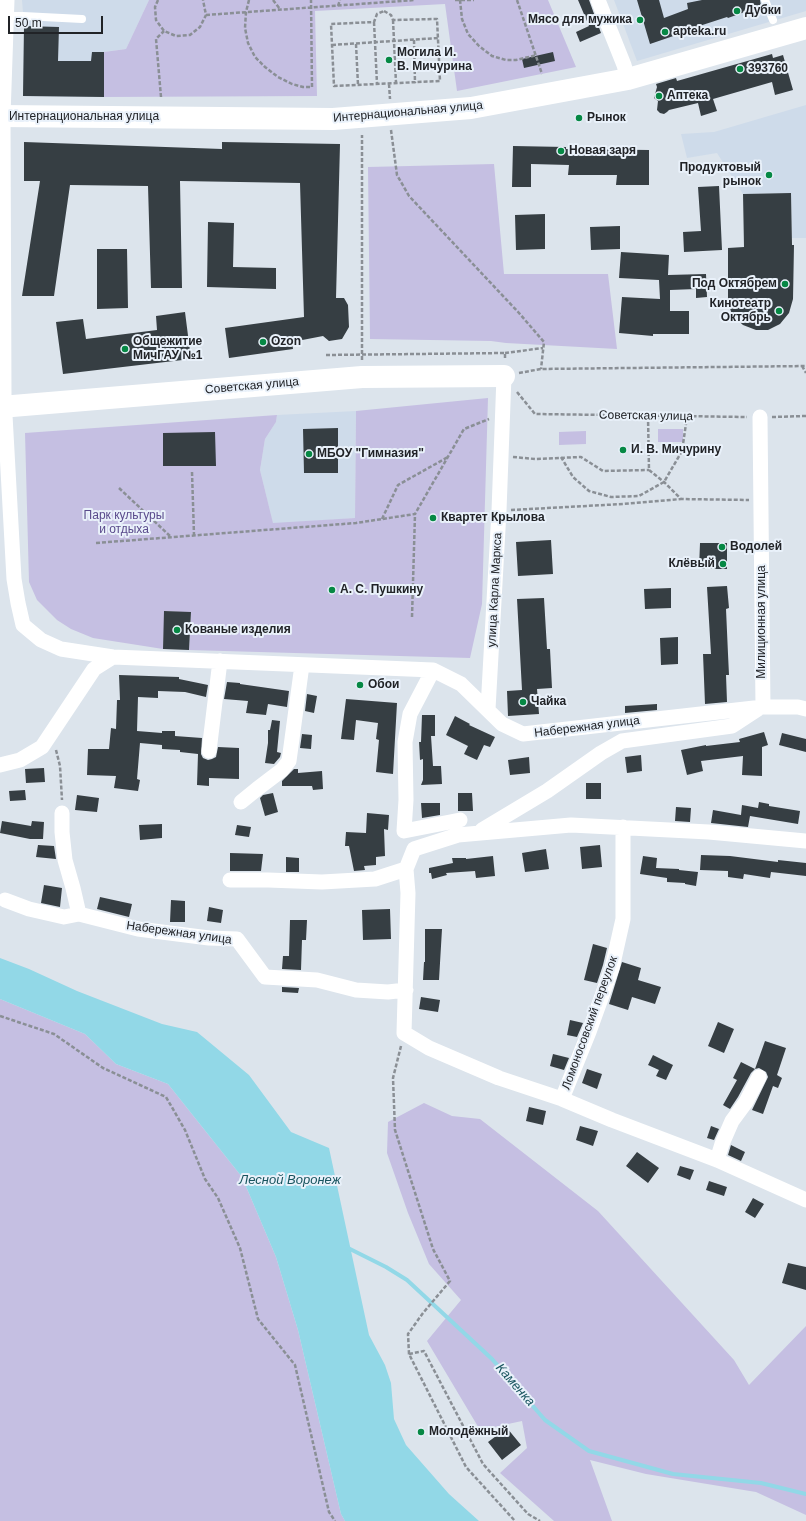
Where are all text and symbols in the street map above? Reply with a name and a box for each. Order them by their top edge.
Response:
place label: Дубки [745,4,781,18]
marker: Дубки [732,6,742,16]
scale bar [10,8,105,34]
place label: Мясо для мужика [528,13,632,27]
marker: Мясо для мужика [635,15,645,25]
text: 50 m [15,16,42,30]
place label: apteka.ru [673,25,726,39]
marker: apteka.ru [660,27,670,37]
place label: Могила И. В. Мичурина [397,46,472,74]
marker: Могила И. В. Мичурина [384,55,394,65]
place label: 393760 [748,62,788,76]
marker: 393760 [735,64,745,74]
place label: Аптека [667,89,708,103]
marker: Аптека [654,91,664,101]
street label: Интернациональная улица [333,98,483,126]
street label: Интернациональная улица [9,110,159,124]
place label: Рынок [587,111,626,125]
marker: Рынок [574,113,584,123]
place label: Новая заря [569,144,636,158]
marker: Новая заря [556,146,566,156]
place label: Продуктовый рынок [679,161,761,189]
marker: Продуктовый рынок [764,170,774,180]
place label: Под Октябрем [692,277,777,291]
marker: Под Октябрем [780,279,790,289]
place label: Кинотеатр Октябрь [710,297,771,325]
marker: Кинотеатр Октябрь [774,306,784,316]
place label: Общежитие МичГАУ №1 [133,335,202,363]
place label: Ozon [271,335,301,349]
marker: Ozon [258,337,268,347]
marker: Общежитие МичГАУ №1 [120,344,130,354]
street label: Советская улица [204,375,300,397]
street label: Советская улица [599,408,693,424]
place label: И. В. Мичурину [631,443,721,457]
marker: И. В. Мичурину [618,445,628,455]
place label: МБОУ "Гимназия" [317,447,424,461]
marker: МБОУ "Гимназия" [304,449,314,459]
park label: Парк культуры и отдыха [84,509,164,537]
place label: Квартет Крылова [441,511,545,525]
marker: Квартет Крылова [428,513,438,523]
street label: улица Карла Маркса [485,532,505,648]
place label: Водолей [730,540,782,554]
marker: Водолей [717,542,727,552]
place label: Клёвый [668,557,715,571]
marker: Клёвый [718,559,728,569]
street label: Милиционная улица [755,565,769,679]
place label: А. С. Пушкину [340,583,423,597]
marker: А. С. Пушкину [327,585,337,595]
place label: Кованые изделия [185,623,291,637]
marker: Кованые изделия [172,625,182,635]
place label: Обои [368,678,399,692]
marker: Обои [355,680,365,690]
place label: Чайка [531,695,566,709]
marker: Чайка [518,697,528,707]
street label: Набережная улица [533,713,641,741]
street label: Набережная улица [125,918,233,948]
street label: Ломоносовский переулок [559,954,621,1092]
water label: Лесной Воронеж [239,1172,341,1188]
water label: Каменка [492,1360,538,1410]
place label: Молодёжный [429,1425,508,1439]
marker: Молодёжный [416,1427,426,1437]

